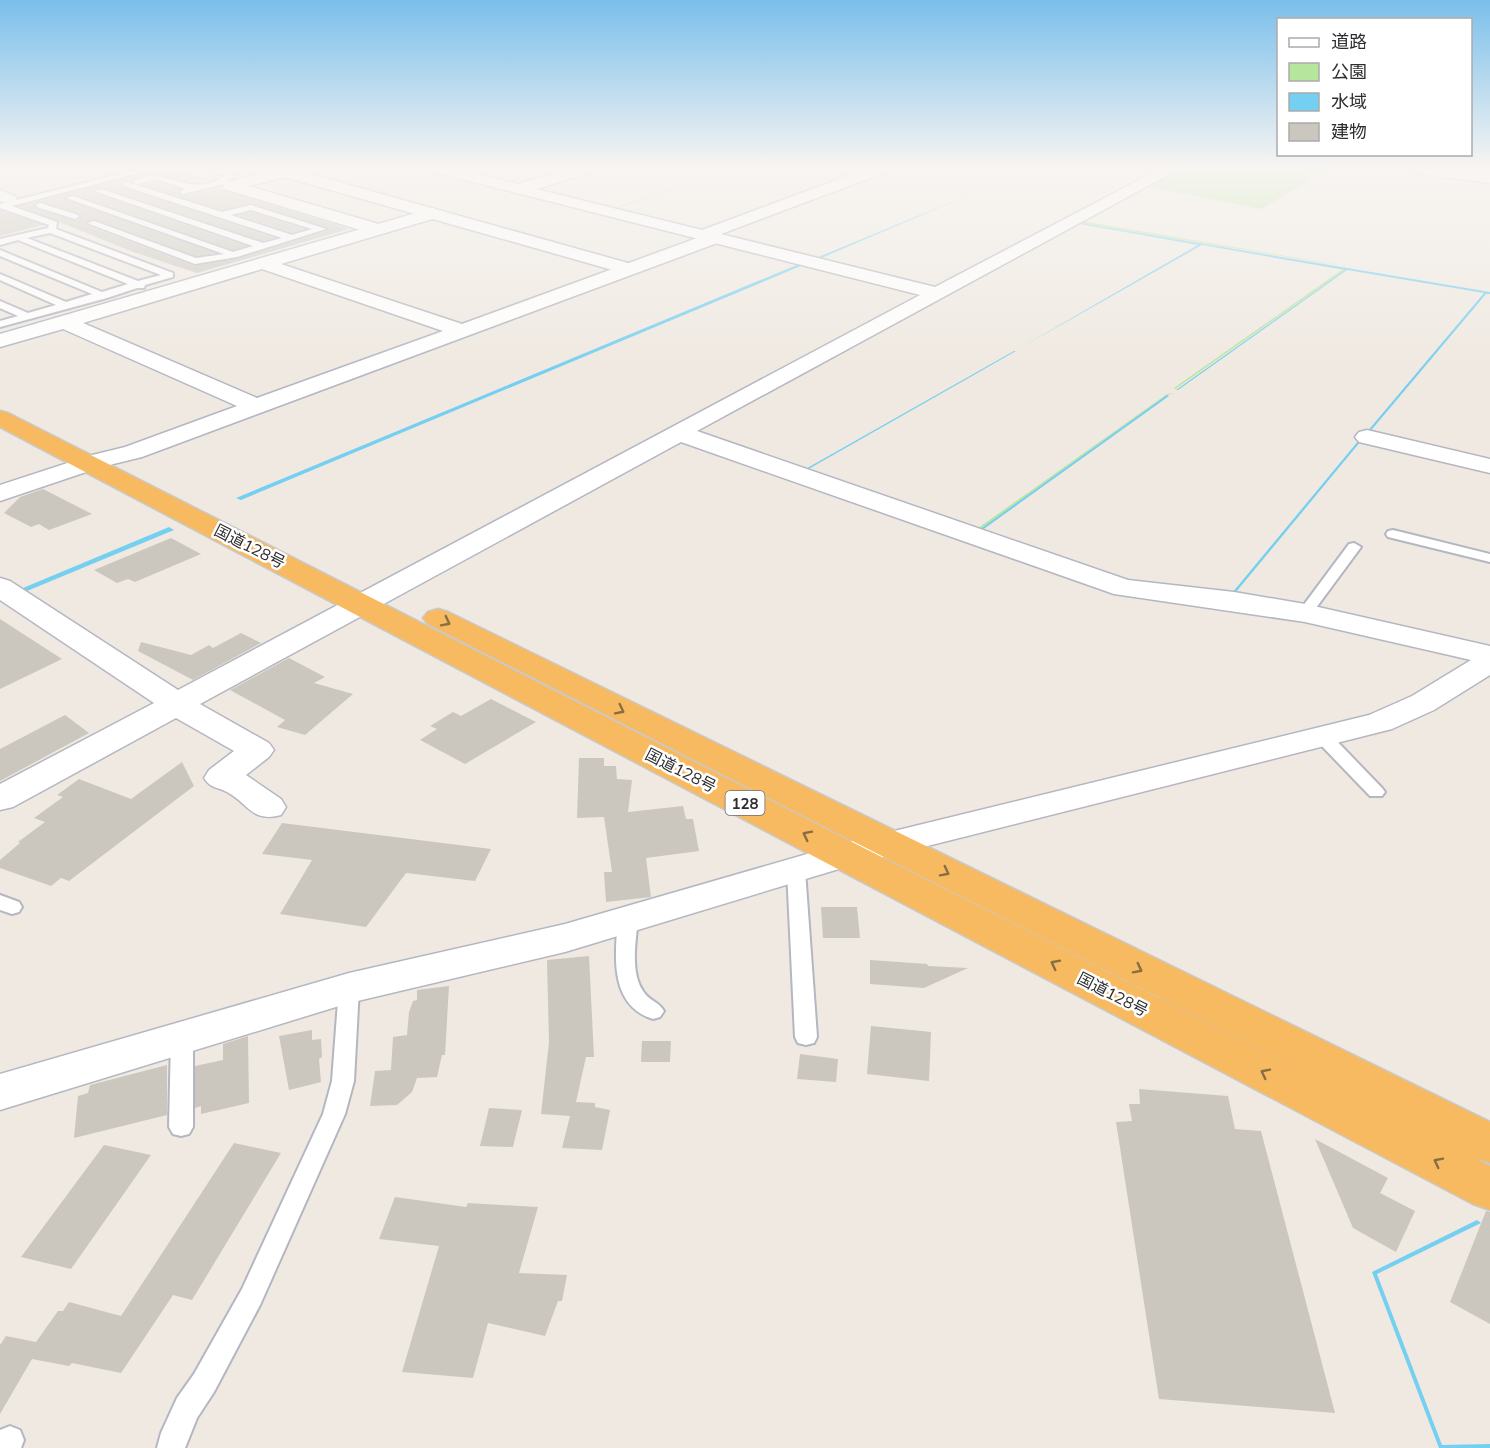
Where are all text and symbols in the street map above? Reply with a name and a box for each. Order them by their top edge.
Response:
legend [1277,18,1472,156]
text: 道路 [1331,30,1367,53]
text: 公園 [1331,60,1367,83]
text: 水域 [1331,90,1367,113]
text: 建物 [1331,120,1367,143]
street label: 国道128号 [211,520,289,572]
one-way arrow [440,615,451,626]
one-way arrow [614,702,625,714]
street label: 国道128号 [642,744,720,796]
road number: 128 [726,791,764,815]
one-way arrow [803,831,813,842]
one-way arrow [938,865,949,877]
one-way arrow [1050,959,1061,971]
one-way arrow [1132,962,1143,973]
street label: 国道128号 [1074,968,1152,1020]
one-way arrow [1261,1069,1271,1080]
one-way arrow [1433,1158,1444,1170]

